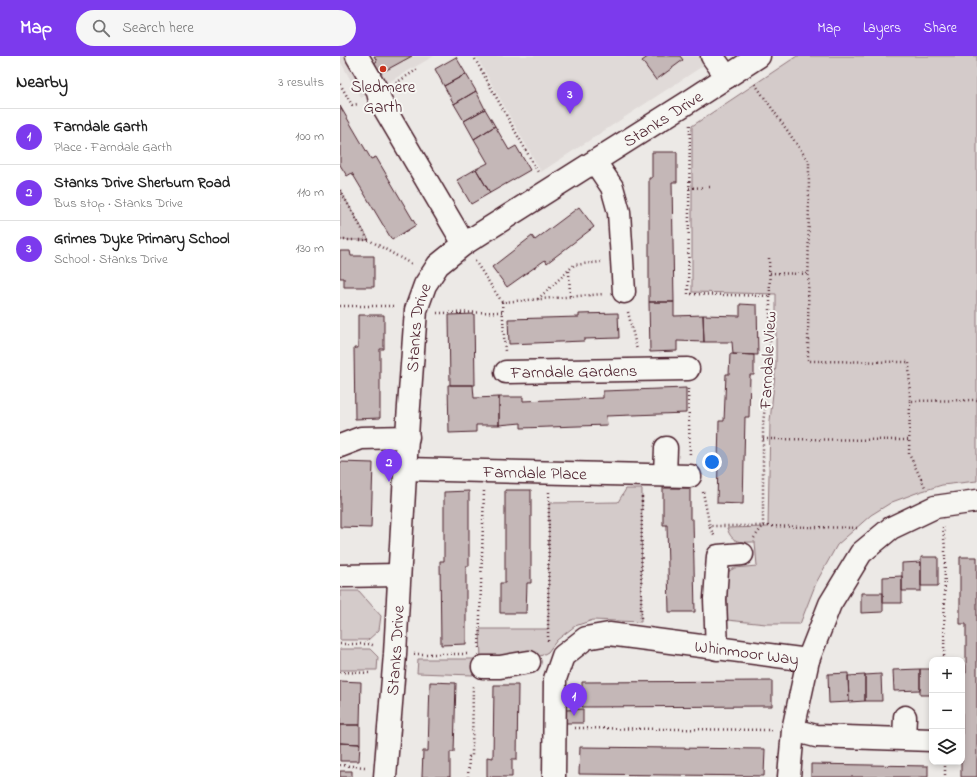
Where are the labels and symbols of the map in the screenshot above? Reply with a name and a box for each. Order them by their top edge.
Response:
marker: Sledmere Garth [378,64,388,74]
place label: Sledmere Garth [351,75,416,120]
pin: 3 [557,81,583,114]
street label: Stanks Drive [619,85,709,154]
street label: Stanks Drive [401,280,439,373]
street label: Farndale View [753,310,784,411]
street label: Farndale Gardens [509,359,638,386]
pin: 2 [376,449,402,482]
your location [702,452,722,472]
street label: Farndale Place [482,460,587,487]
street label: Stanks Drive [381,604,412,696]
street label: Whinmoor Way [693,634,800,674]
pin: 1 [561,683,587,716]

